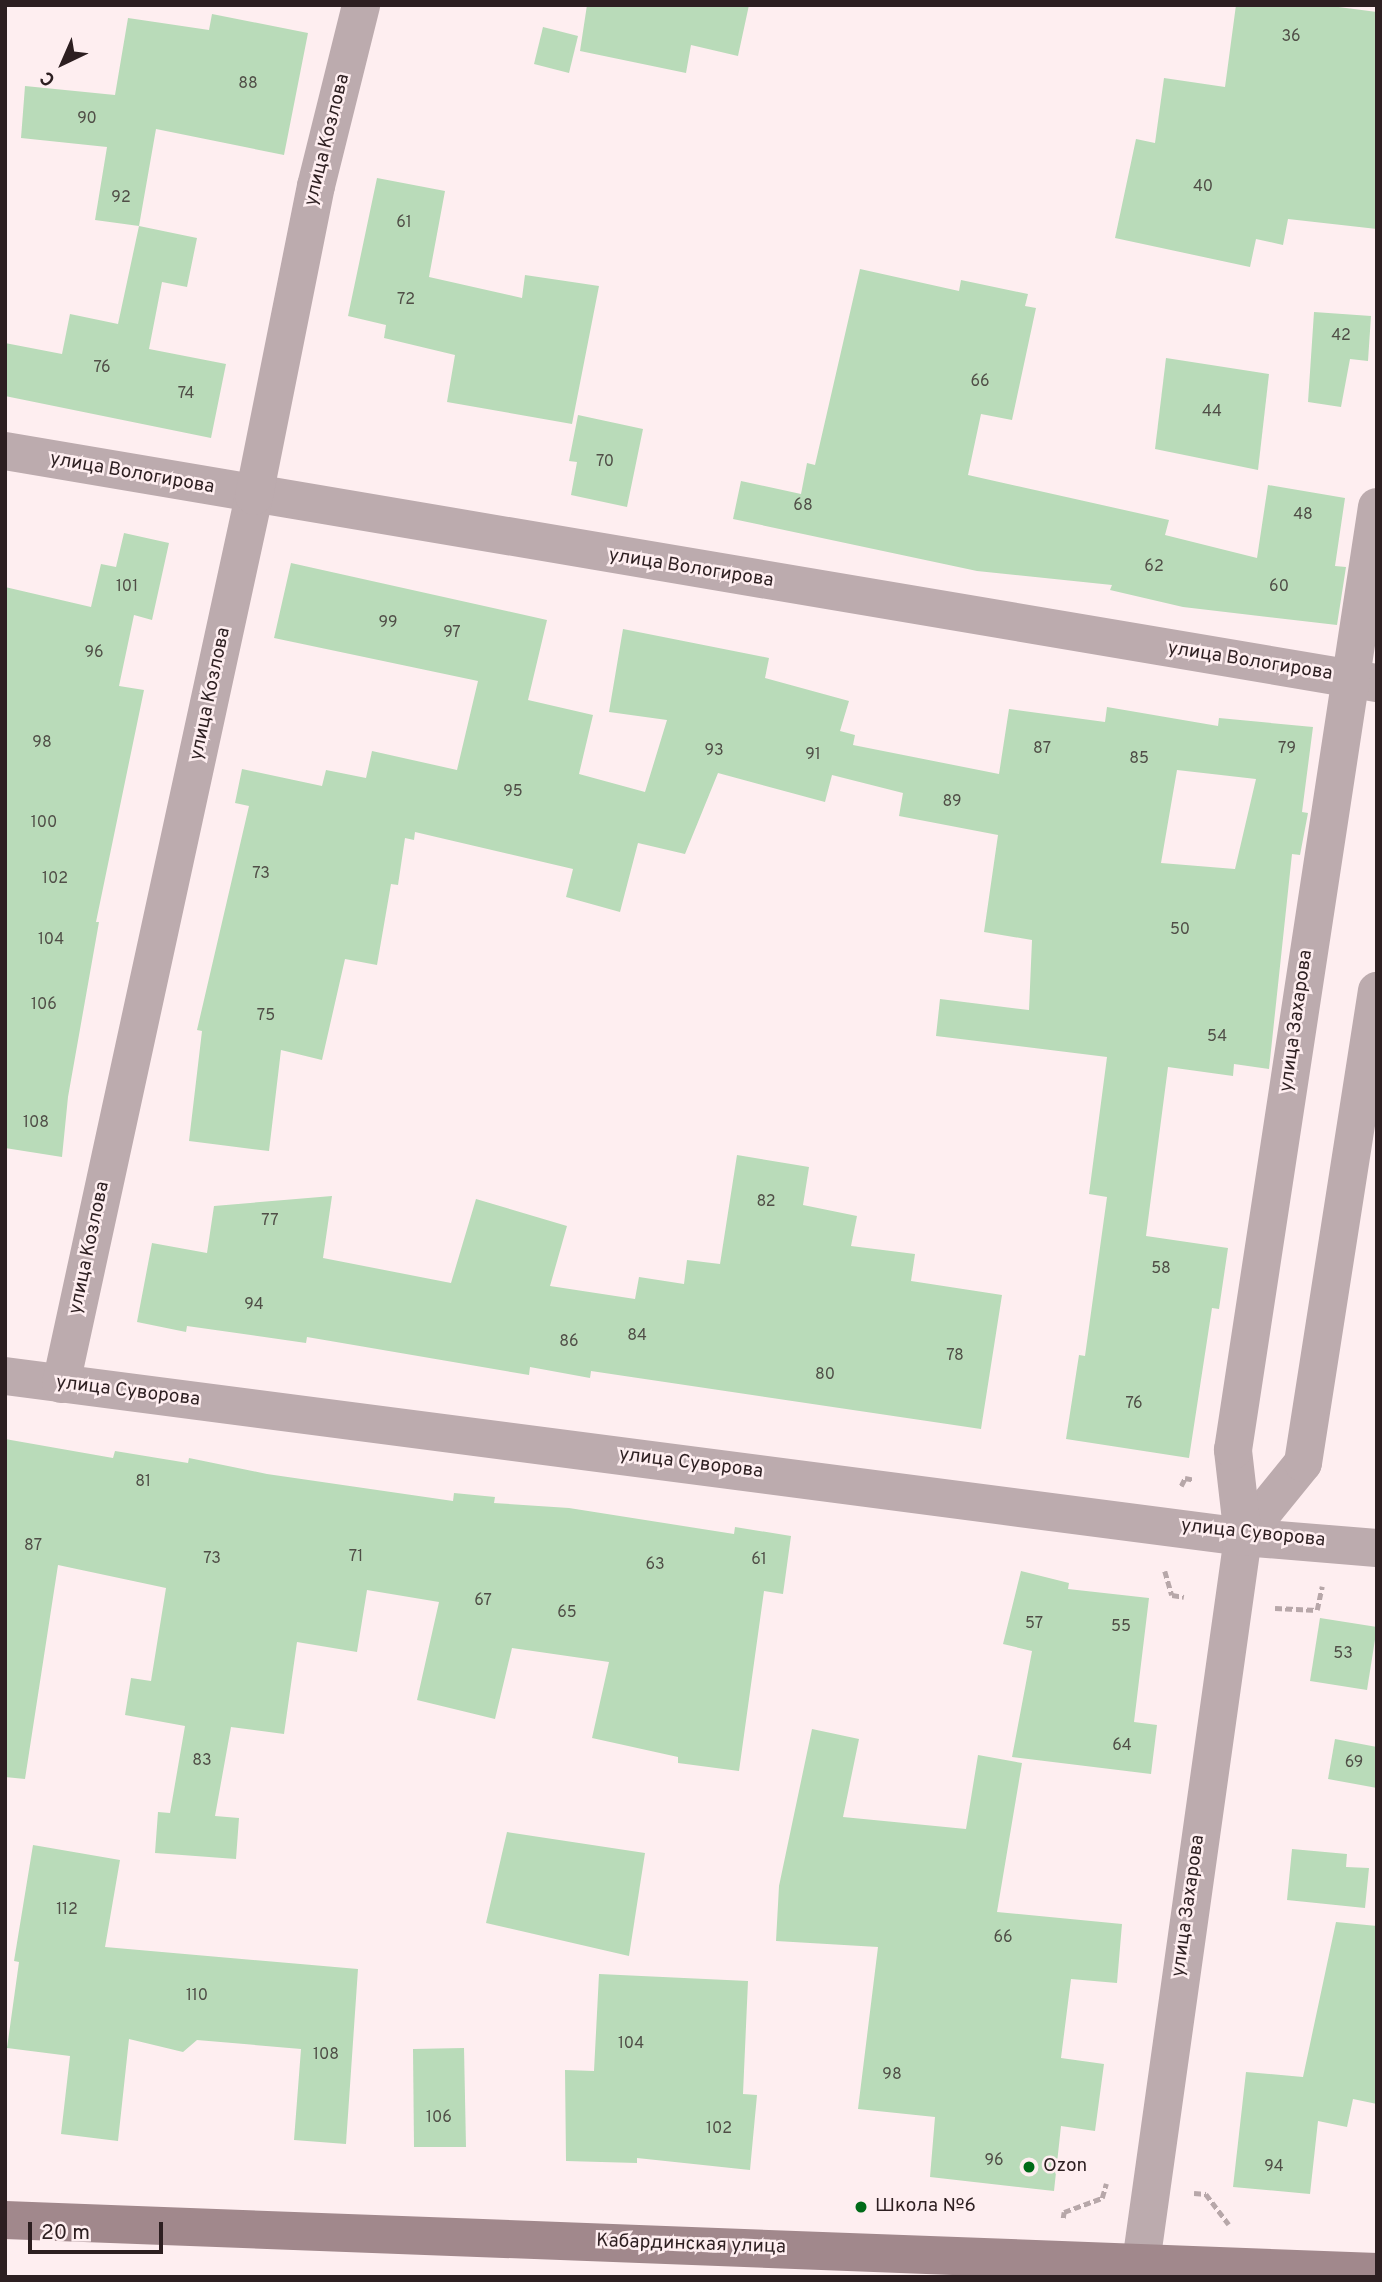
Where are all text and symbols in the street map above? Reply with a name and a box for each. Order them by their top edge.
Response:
house number: 36 [1281,27,1301,47]
north arrow [28,28,98,98]
text: С [36,65,61,91]
street label: улица Козлова [301,72,355,208]
house number: 88 [238,74,258,94]
house number: 90 [77,109,97,129]
house number: 40 [1193,177,1213,197]
house number: 92 [111,188,131,208]
house number: 61 [396,213,412,233]
house number: 72 [397,290,415,310]
house number: 42 [1331,326,1351,346]
house number: 76 [93,358,111,378]
house number: 66 [970,372,990,392]
house number: 74 [178,384,194,404]
house number: 44 [1202,402,1222,422]
street label: улица Вологирова [48,448,216,500]
house number: 70 [596,452,614,472]
house number: 68 [793,496,813,516]
house number: 48 [1293,505,1313,525]
street label: улица Вологирова [607,545,775,593]
house number: 62 [1144,557,1164,577]
house number: 101 [116,577,138,597]
house number: 60 [1269,577,1289,597]
house number: 99 [378,613,398,633]
house number: 97 [443,623,461,643]
street label: улица Козлова [186,625,236,763]
street label: улица Вологирова [1166,638,1334,686]
house number: 96 [84,643,104,663]
house number: 98 [32,733,52,753]
house number: 87 [1033,739,1051,759]
house number: 79 [1278,739,1296,759]
house number: 93 [704,741,724,761]
house number: 91 [805,745,821,765]
house number: 85 [1129,749,1149,769]
house number: 95 [503,782,523,802]
house number: 89 [942,792,962,812]
house number: 100 [31,813,57,833]
house number: 73 [252,864,270,884]
house number: 102 [42,869,68,889]
house number: 50 [1170,920,1190,940]
house number: 104 [38,930,64,950]
street label: улица Захарова [1276,948,1318,1094]
house number: 106 [31,995,57,1015]
house number: 75 [257,1006,275,1026]
house number: 54 [1207,1027,1227,1047]
house number: 108 [23,1113,49,1133]
street label: улица Козлова [65,1179,115,1317]
house number: 82 [756,1192,776,1212]
house number: 77 [261,1211,279,1231]
house number: 58 [1151,1259,1171,1279]
house number: 94 [244,1295,264,1315]
house number: 84 [627,1326,647,1346]
house number: 86 [559,1332,579,1352]
house number: 78 [946,1346,964,1366]
house number: 80 [815,1365,835,1385]
street label: улица Суворова [55,1372,201,1412]
house number: 76 [1125,1394,1143,1414]
street label: улица Суворова [618,1444,764,1484]
house number: 81 [135,1472,151,1492]
street label: улица Суворова [1180,1515,1326,1553]
house number: 87 [24,1536,42,1556]
house number: 71 [349,1547,363,1567]
house number: 73 [203,1549,221,1569]
house number: 61 [751,1550,767,1570]
house number: 63 [645,1555,665,1575]
house number: 67 [474,1591,492,1611]
house number: 65 [557,1603,577,1623]
house number: 57 [1025,1614,1043,1634]
house number: 55 [1111,1617,1131,1637]
house number: 53 [1333,1644,1353,1664]
house number: 64 [1112,1736,1132,1756]
house number: 83 [192,1751,212,1771]
house number: 69 [1345,1753,1363,1773]
street label: улица Захарова [1168,1833,1210,1979]
house number: 112 [56,1900,78,1920]
house number: 66 [993,1928,1013,1948]
house number: 110 [186,1986,208,2006]
house number: 104 [618,2034,644,2054]
house number: 108 [313,2045,339,2065]
house number: 98 [882,2065,902,2085]
house number: 106 [426,2108,452,2128]
house number: 102 [706,2119,732,2139]
house number: 96 [984,2151,1004,2171]
place label: Ozon [1043,2156,1087,2178]
house number: 94 [1264,2157,1284,2177]
marker: Ozon [1021,2159,1037,2175]
place label: Школа №6 [875,2196,976,2218]
marker: Школа №6 [853,2199,869,2215]
scale bar [32,2208,166,2252]
text: 20 m [41,2220,90,2247]
street label: Кабардинская улица [596,2230,786,2260]

